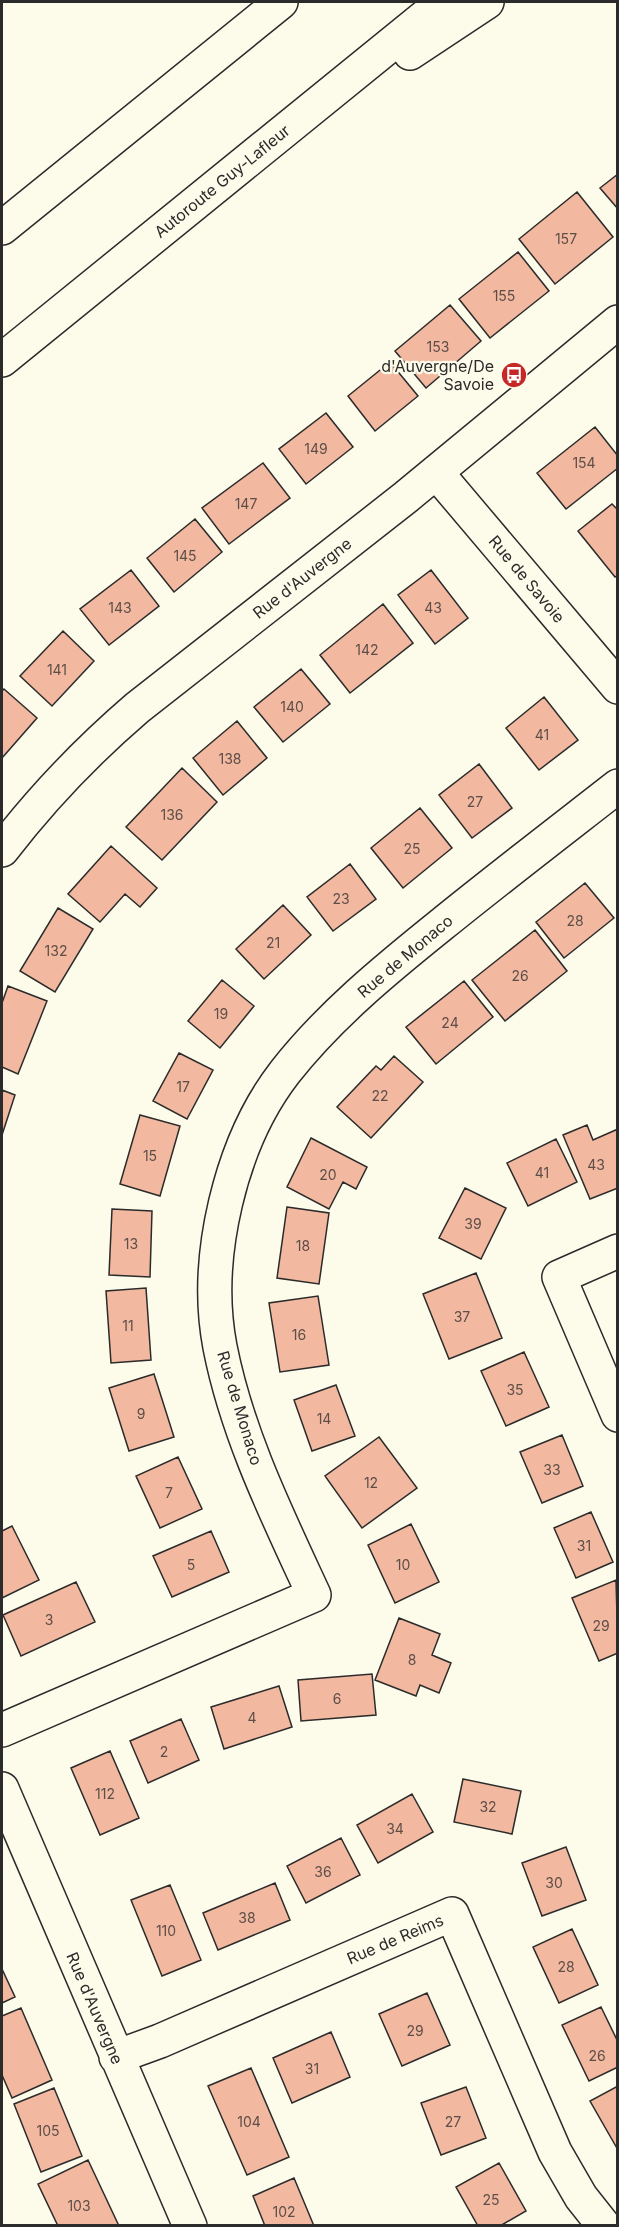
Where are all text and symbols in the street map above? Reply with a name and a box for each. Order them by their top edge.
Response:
street label: Autoroute Guy-Lafleur [150,120,294,242]
house number: 157 [555,230,577,247]
house number: 155 [493,287,515,304]
house number: 153 [427,338,449,355]
place label: d'Auvergne/De Savoie [381,356,494,394]
bus stop icon: d'Auvergne/De Savoie [499,360,529,390]
house number: 149 [304,440,328,457]
house number: 154 [572,454,596,471]
house number: 147 [235,495,257,512]
street label: Rue de Savoie [485,531,569,627]
street label: Rue d'Auvergne [249,533,355,623]
house number: 145 [173,547,197,564]
house number: 143 [108,599,132,616]
house number: 43 [424,599,442,616]
house number: 142 [355,641,379,658]
house number: 141 [47,661,67,678]
house number: 140 [280,698,304,715]
house number: 41 [535,726,549,743]
house number: 138 [218,750,242,767]
house number: 27 [467,793,483,810]
house number: 136 [160,806,184,823]
house number: 25 [403,840,421,857]
house number: 23 [332,890,350,907]
street label: Rue de Monaco [353,910,457,1002]
house number: 28 [566,912,584,929]
house number: 21 [266,934,280,951]
house number: 132 [45,942,67,959]
house number: 26 [511,967,529,984]
house number: 19 [214,1005,228,1022]
house number: 24 [441,1014,459,1031]
house number: 17 [176,1078,190,1095]
house number: 22 [371,1087,389,1104]
house number: 15 [143,1147,157,1164]
house number: 43 [587,1156,605,1173]
house number: 41 [535,1164,549,1181]
house number: 20 [319,1166,337,1183]
house number: 39 [464,1215,482,1232]
house number: 13 [124,1235,138,1252]
house number: 18 [296,1237,310,1254]
house number: 37 [454,1308,470,1325]
house number: 11 [122,1317,134,1334]
house number: 16 [292,1326,306,1343]
street label: Rue de Monaco [213,1348,267,1468]
house number: 35 [506,1381,524,1398]
house number: 9 [137,1405,145,1422]
house number: 14 [317,1410,331,1427]
house number: 33 [543,1461,561,1478]
house number: 12 [364,1474,378,1491]
house number: 7 [165,1484,173,1501]
house number: 31 [577,1537,591,1554]
house number: 5 [187,1556,195,1573]
house number: 10 [396,1556,410,1573]
house number: 3 [45,1611,53,1628]
house number: 29 [592,1617,610,1634]
house number: 8 [408,1651,416,1668]
house number: 6 [333,1690,341,1707]
house number: 4 [247,1709,257,1726]
house number: 2 [160,1743,168,1760]
house number: 112 [95,1785,115,1802]
house number: 32 [479,1798,497,1815]
house number: 34 [386,1820,404,1837]
house number: 36 [314,1863,332,1880]
house number: 30 [545,1874,563,1891]
house number: 38 [238,1909,256,1926]
street label: Rue de Reims [344,1910,446,1968]
house number: 110 [156,1922,176,1939]
street label: Rue d'Auvergne [62,1949,128,2067]
house number: 28 [557,1958,575,1975]
house number: 29 [406,2022,424,2039]
house number: 26 [588,2047,606,2064]
house number: 31 [305,2060,319,2077]
house number: 104 [237,2113,261,2130]
house number: 27 [445,2113,461,2130]
house number: 105 [36,2122,60,2139]
house number: 25 [482,2191,500,2208]
house number: 103 [67,2197,91,2214]
house number: 102 [272,2203,296,2220]

